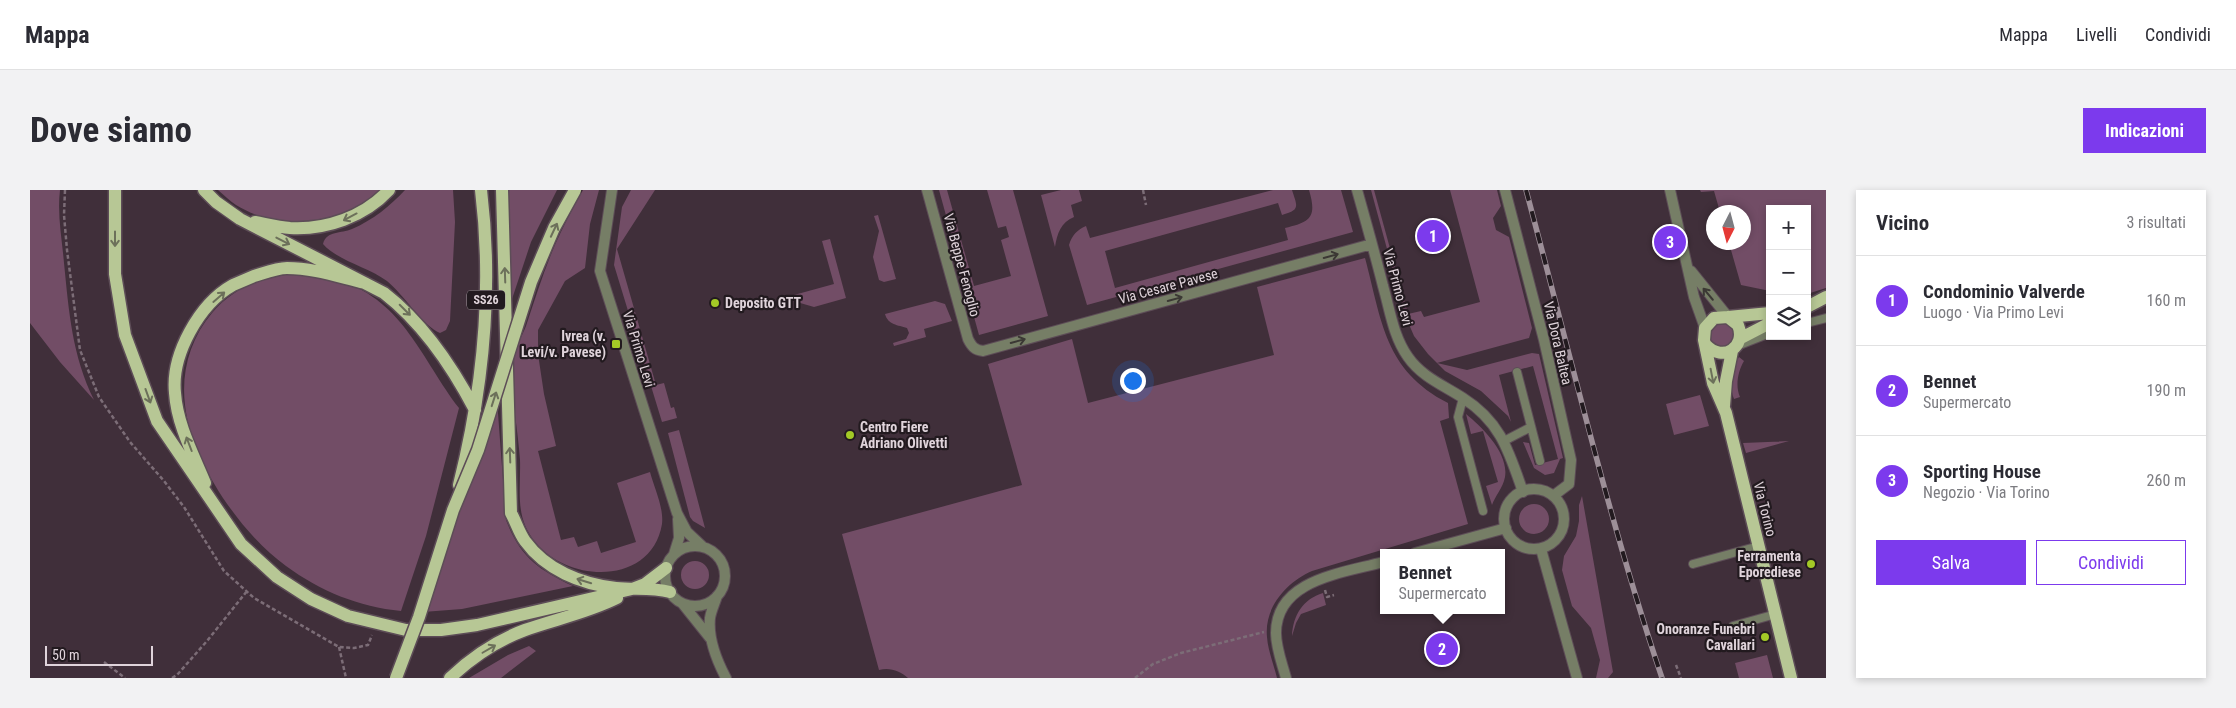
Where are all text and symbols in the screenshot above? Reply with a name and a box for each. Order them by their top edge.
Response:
text: Mappa [25,21,90,49]
text: Mappa [1999,24,2048,45]
text: Livelli [2076,24,2117,45]
text: Condividi [2145,24,2211,45]
button: Indicazioni [2083,108,2206,153]
text: Dove siamo [30,110,192,151]
north arrow [1706,205,1751,250]
map controls [1766,205,1811,340]
button: + [1766,205,1811,250]
text: Vicino [1876,211,1929,235]
one-way arrow [342,212,357,222]
street label: Via Beppe Fenoglio [941,212,983,318]
text: 3 risultati [2126,213,2186,232]
pin: 1 [1417,217,1449,255]
one-way arrow [549,222,559,237]
pin: 3 [1654,223,1686,261]
one-way arrow [110,230,120,246]
one-way arrow [275,237,290,246]
street label: Via Primo Levi [1380,247,1416,327]
one-way arrow [1323,250,1339,260]
button: − [1766,250,1811,295]
street label: Via Cesare Pavese [1117,265,1220,307]
one-way arrow [500,267,509,283]
text: Condominio Valverde [1923,280,2085,303]
one-way arrow [1702,287,1714,300]
road number: SS26 [467,290,505,310]
text: 1 [1888,291,1896,310]
text: 160 m [2147,291,2186,310]
one-way arrow [212,292,225,303]
one-way arrow [1166,293,1182,303]
place label: Deposito GTT [725,295,802,311]
button: layers [1766,295,1811,340]
marker: Deposito GTT [709,297,721,309]
street label: Via Dora Baltea [1541,300,1575,386]
text: Luogo · Via Primo Levi [1923,303,2064,322]
one-way arrow [399,304,411,317]
street label: Via Primo Levi [620,309,658,389]
place label: Ivrea (v. Levi/v. Pavese) [521,328,606,361]
one-way arrow [1010,336,1026,346]
marker: Ivrea (v. Levi/v. Pavese) [610,338,622,350]
your location [1120,368,1146,394]
one-way arrow [1708,368,1718,384]
text: Bennet [1923,370,1976,393]
text: 2 [1888,381,1896,400]
text: 190 m [2147,381,2186,400]
one-way arrow [144,388,153,404]
one-way arrow [489,391,499,407]
text: Supermercato [1923,393,2011,412]
place label: Centro Fiere Adriano Olivetti [860,419,948,451]
marker: Centro Fiere Adriano Olivetti [844,429,856,441]
one-way arrow [184,437,193,452]
one-way arrow [505,447,514,463]
text: Sporting House [1923,460,2041,483]
text: 3 [1888,471,1896,490]
text: 260 m [2147,471,2186,490]
street label: Via Torino [1751,480,1779,538]
text: Negozio · Via Torino [1923,483,2050,502]
button: Salva [1876,540,2026,585]
button: Condividi [2036,540,2186,585]
place label: Ferramenta Eporediese [1737,548,1801,580]
popup [1380,549,1505,614]
marker: Ferramenta Eporediese [1805,558,1817,570]
text: Bennet [1398,561,1452,584]
one-way arrow [577,575,593,585]
text: Supermercato [1398,584,1487,603]
place label: Onoranze Funebri Cavallari [1657,621,1755,653]
pin: 2 [1426,630,1458,668]
marker: Onoranze Funebri Cavallari [1759,631,1771,643]
scale bar [45,643,152,666]
one-way arrow [481,643,495,653]
text: 50 m [52,647,80,663]

